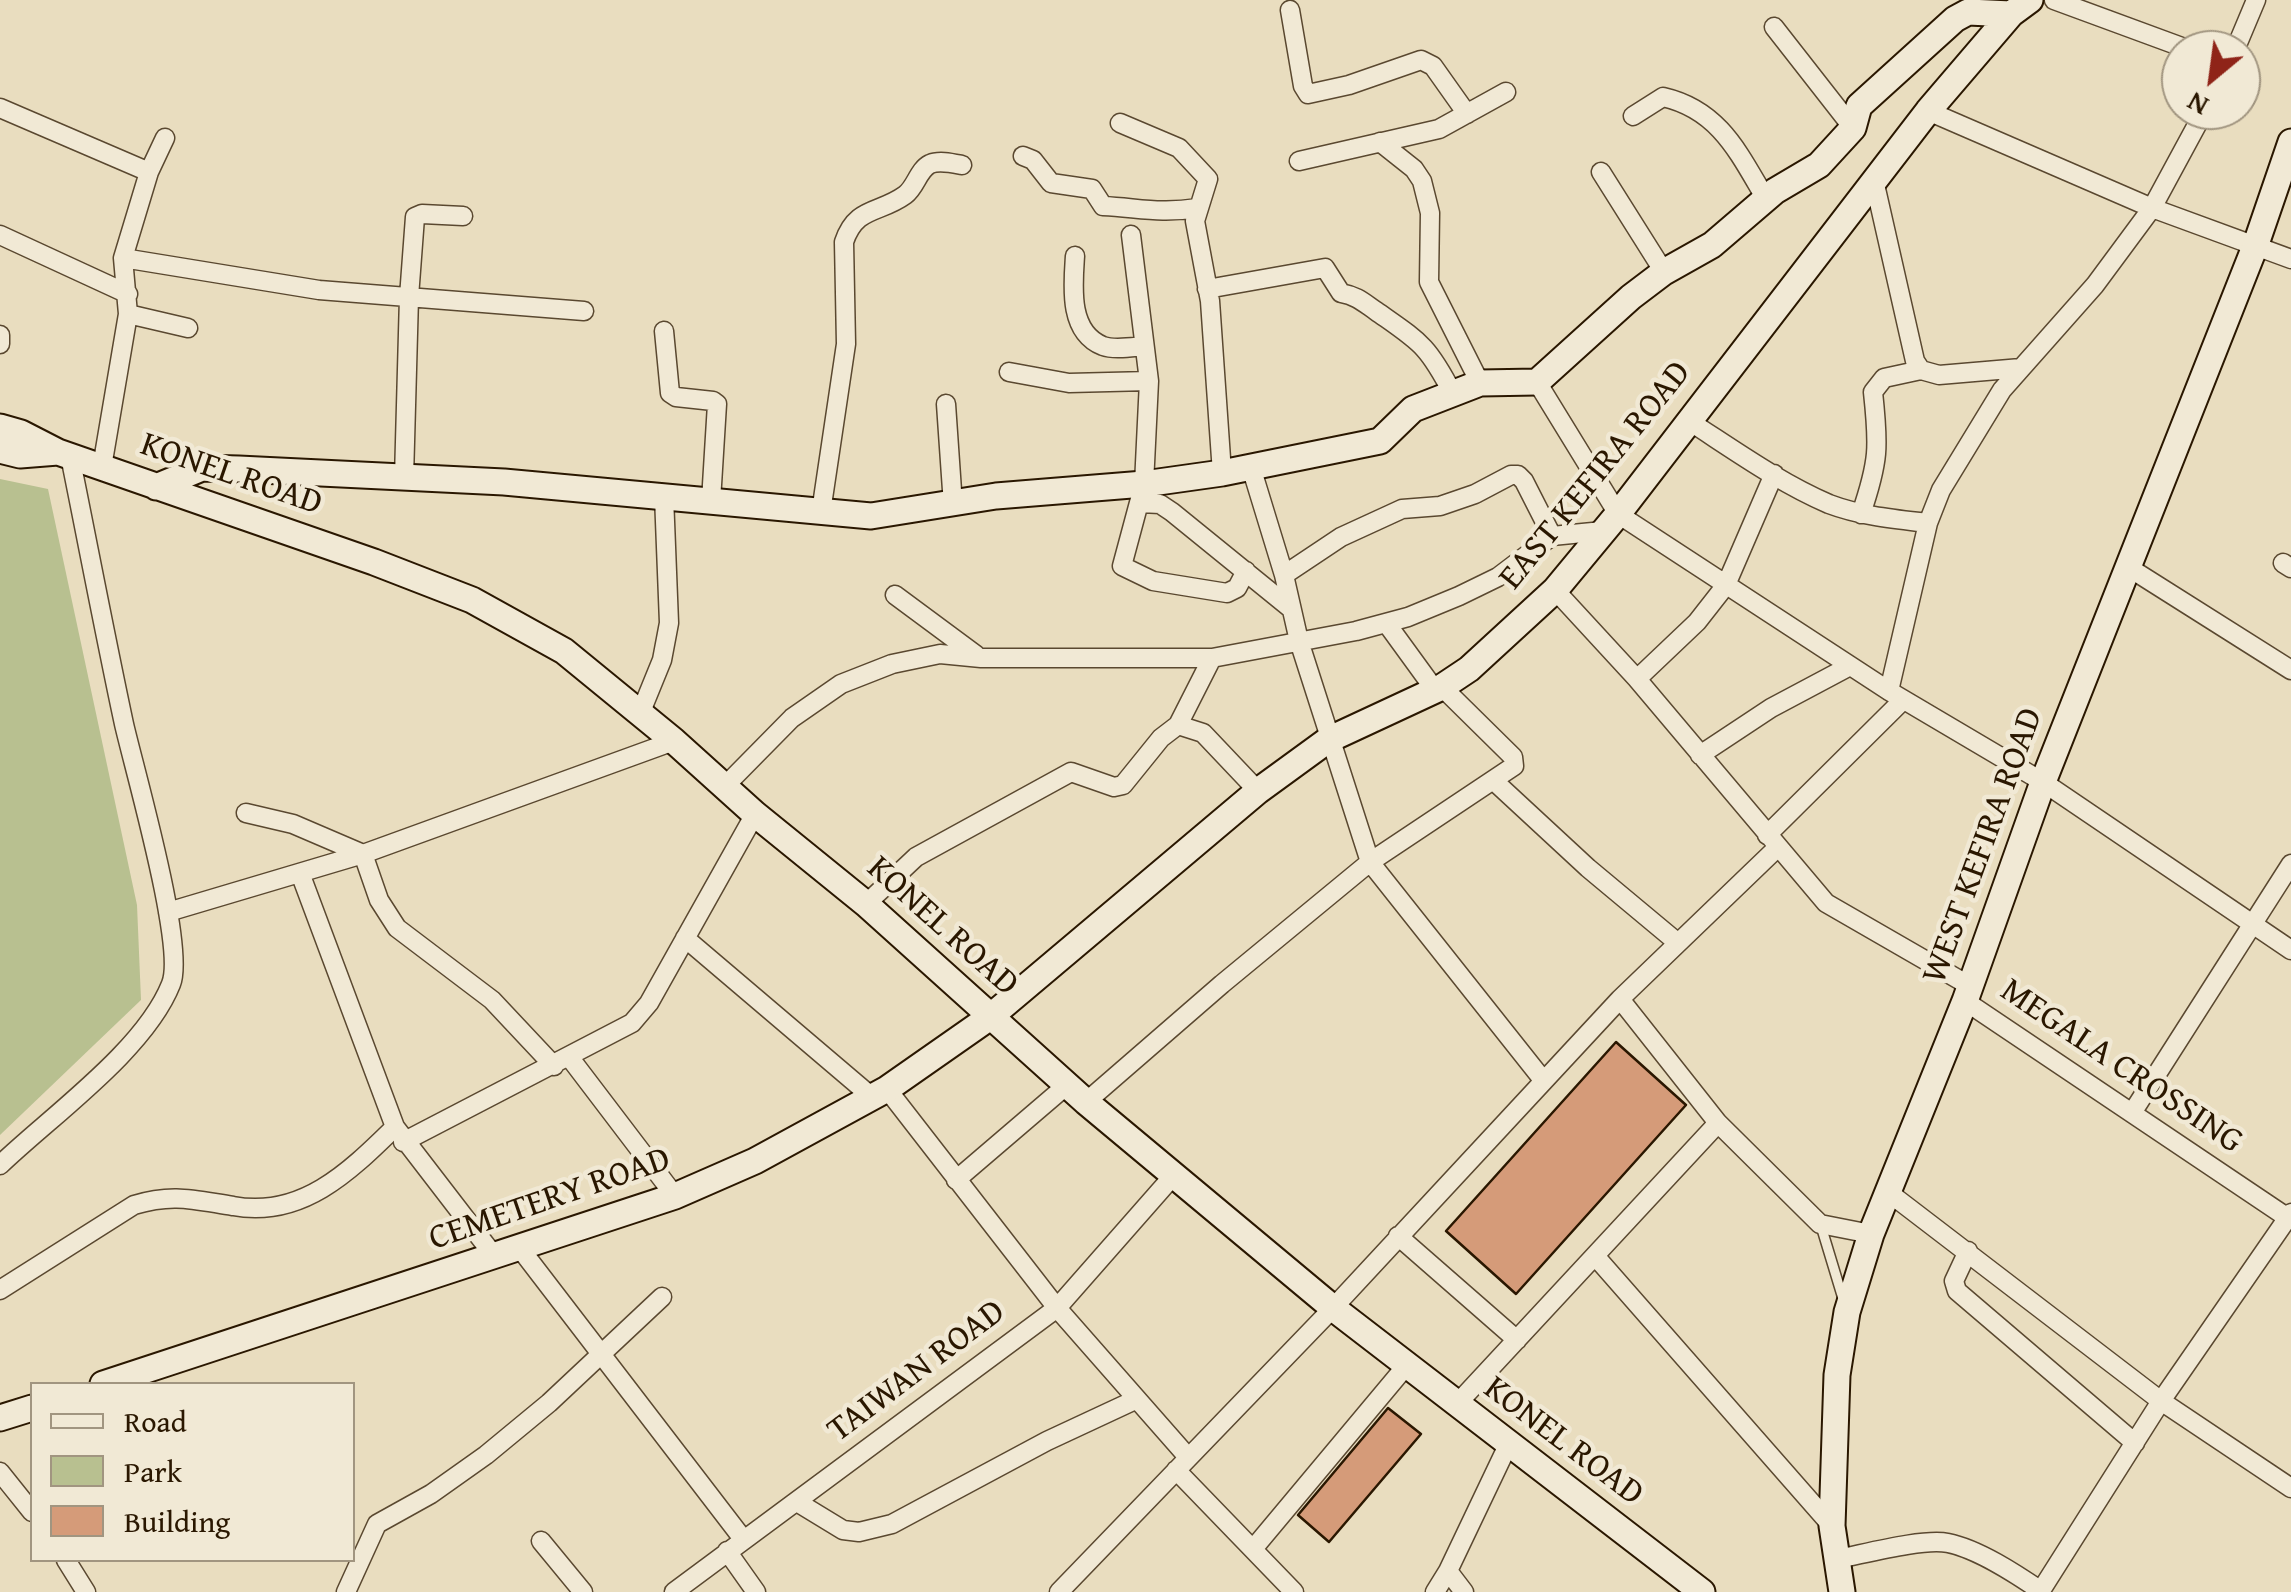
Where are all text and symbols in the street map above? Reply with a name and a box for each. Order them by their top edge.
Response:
north arrow [2161,30,2261,130]
text: N [2179,82,2215,127]
street label: EAST KEFIRA ROAD [1491,353,1701,599]
street label: KONEL ROAD [135,424,327,526]
street label: WEST KEFIRA ROAD [1915,703,2053,989]
street label: KONEL ROAD [858,848,1026,1006]
street label: MEGALA CROSSING [1992,970,2250,1164]
street label: CEMETERY ROAD [424,1139,676,1261]
street label: TAIWAN ROAD [820,1292,1014,1452]
street label: KONEL ROAD [1475,1368,1651,1516]
legend [30,1382,355,1562]
text: Road [124,1399,187,1443]
text: Park [124,1449,182,1493]
text: Building [124,1499,230,1543]

